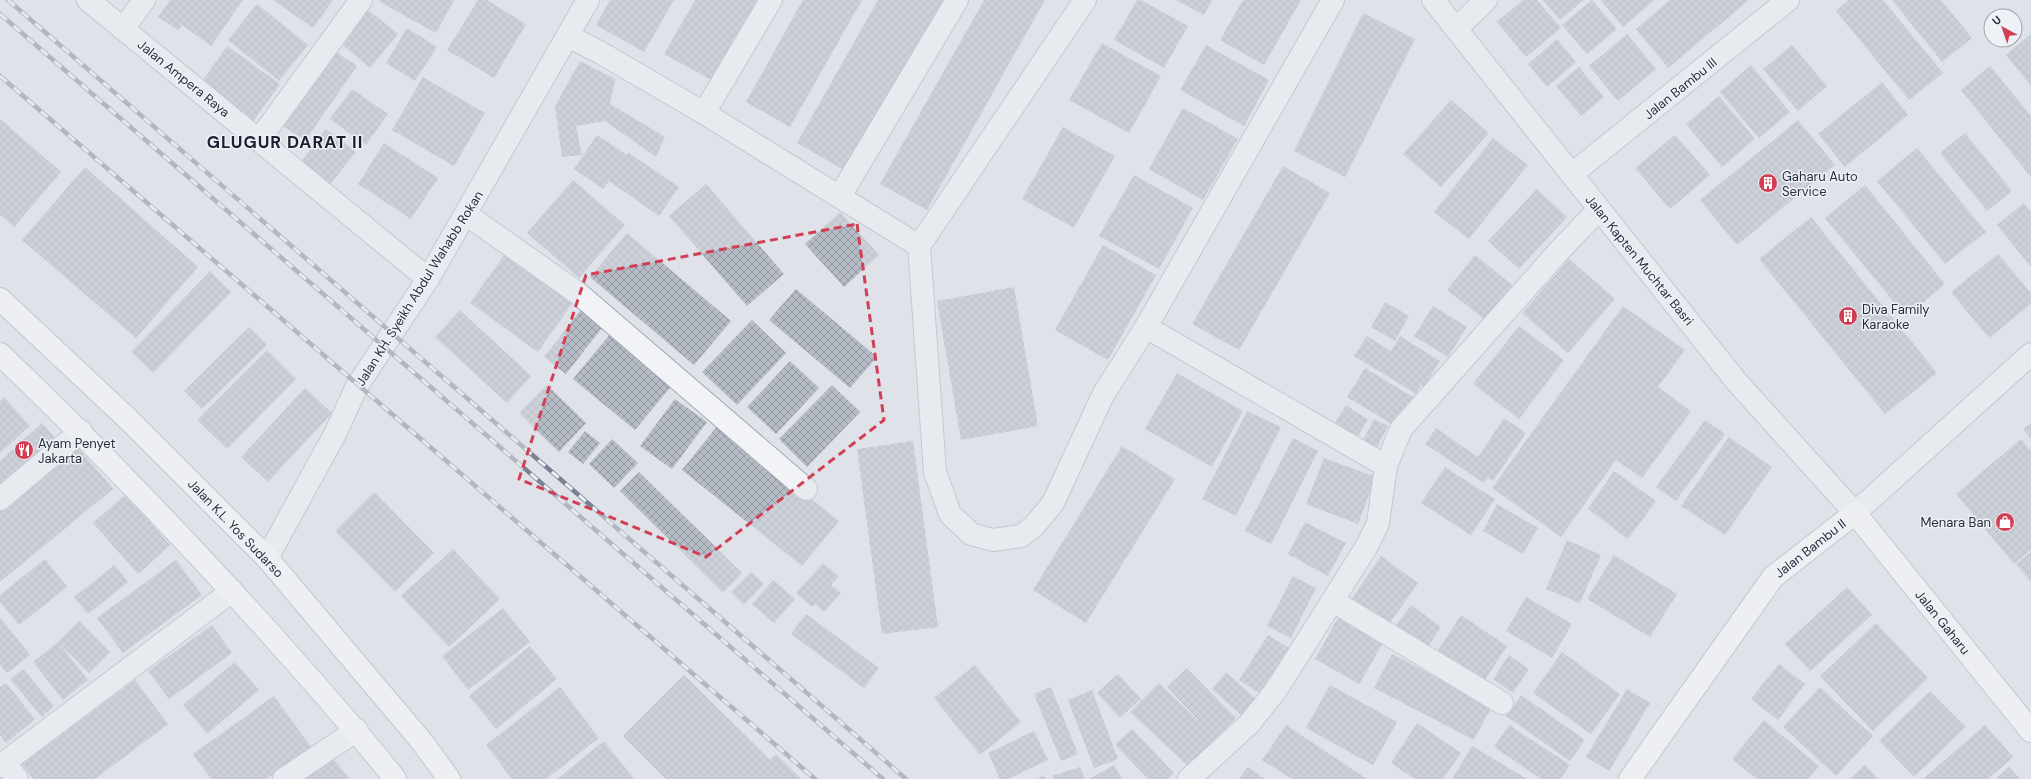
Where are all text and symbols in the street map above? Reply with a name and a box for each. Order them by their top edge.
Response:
north arrow [1983,8,2023,48]
text: U [1989,13,2004,28]
street label: Jalan Ampera Raya [134,36,233,121]
street label: Jalan Bambu III [1640,54,1720,123]
district label: GLUGUR DARAT II [207,131,363,153]
place label: Gaharu Auto Service [1782,168,1858,200]
building icon: Gaharu Auto Service [1757,172,1779,194]
street label: Jalan KH. Syeikh Abdul Wahabb Rokan [352,187,487,389]
street label: Jalan Kapten Muchtar Basri [1582,192,1698,329]
place label: Diva Family Karaoke [1862,301,1930,333]
building icon: Diva Family Karaoke [1837,305,1859,327]
place label: Ayam Penyet Jakarta [38,435,115,467]
restaurant icon: Ayam Penyet Jakarta [13,439,35,461]
street label: Jalan K.L. Yos Sudarso [184,475,287,582]
shop icon: Menara Ban [1994,511,2016,533]
place label: Menara Ban [1920,514,1991,531]
street label: Jalan Bambu II [1771,515,1849,582]
street label: Jalan Gaharu [1911,587,1974,658]

